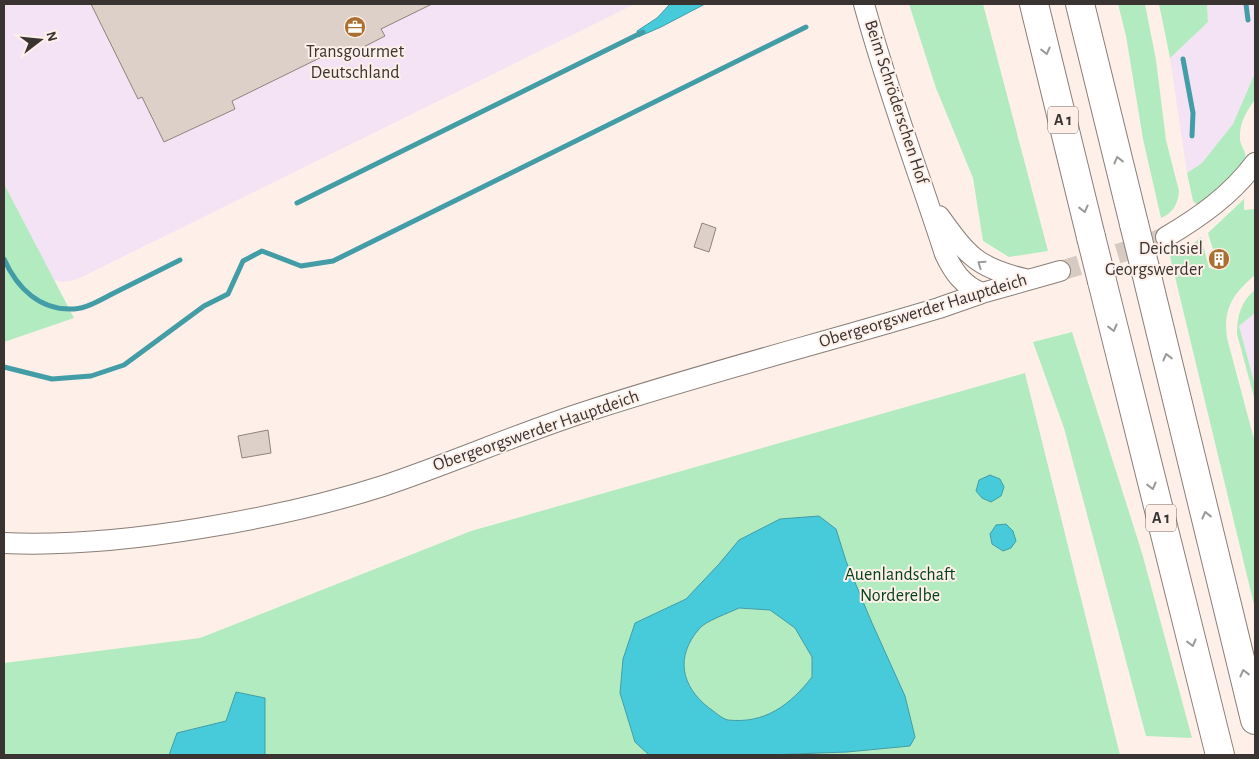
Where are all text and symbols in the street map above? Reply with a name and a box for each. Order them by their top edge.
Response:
north arrow [15,15,65,65]
office icon: Transgourmet Deutschland [343,15,367,39]
street label: Beim Schröderschen Hof [861,18,931,188]
text: N [43,30,60,43]
place label: Transgourmet Deutschland [306,43,404,82]
one-way arrow [1040,47,1051,56]
road number: A 1 [1048,106,1078,134]
one-way arrow [1114,157,1124,165]
one-way arrow [1078,204,1089,213]
place label: Deichsiel Georgswerder [1105,240,1203,279]
building icon: Deichsiel Georgswerder [1207,247,1231,271]
one-way arrow [977,260,986,270]
street label: Obergeorgswerder Hauptdeich [817,271,1029,351]
one-way arrow [1108,324,1118,332]
one-way arrow [1162,353,1173,362]
street label: Obergeorgswerder Hauptdeich [431,387,641,475]
one-way arrow [1147,481,1157,489]
road number: A 1 [1146,504,1176,532]
one-way arrow [1201,511,1212,520]
park label: Auenlandschaft Norderelbe [845,566,955,605]
one-way arrow [1186,639,1197,648]
one-way arrow [1239,669,1250,678]

